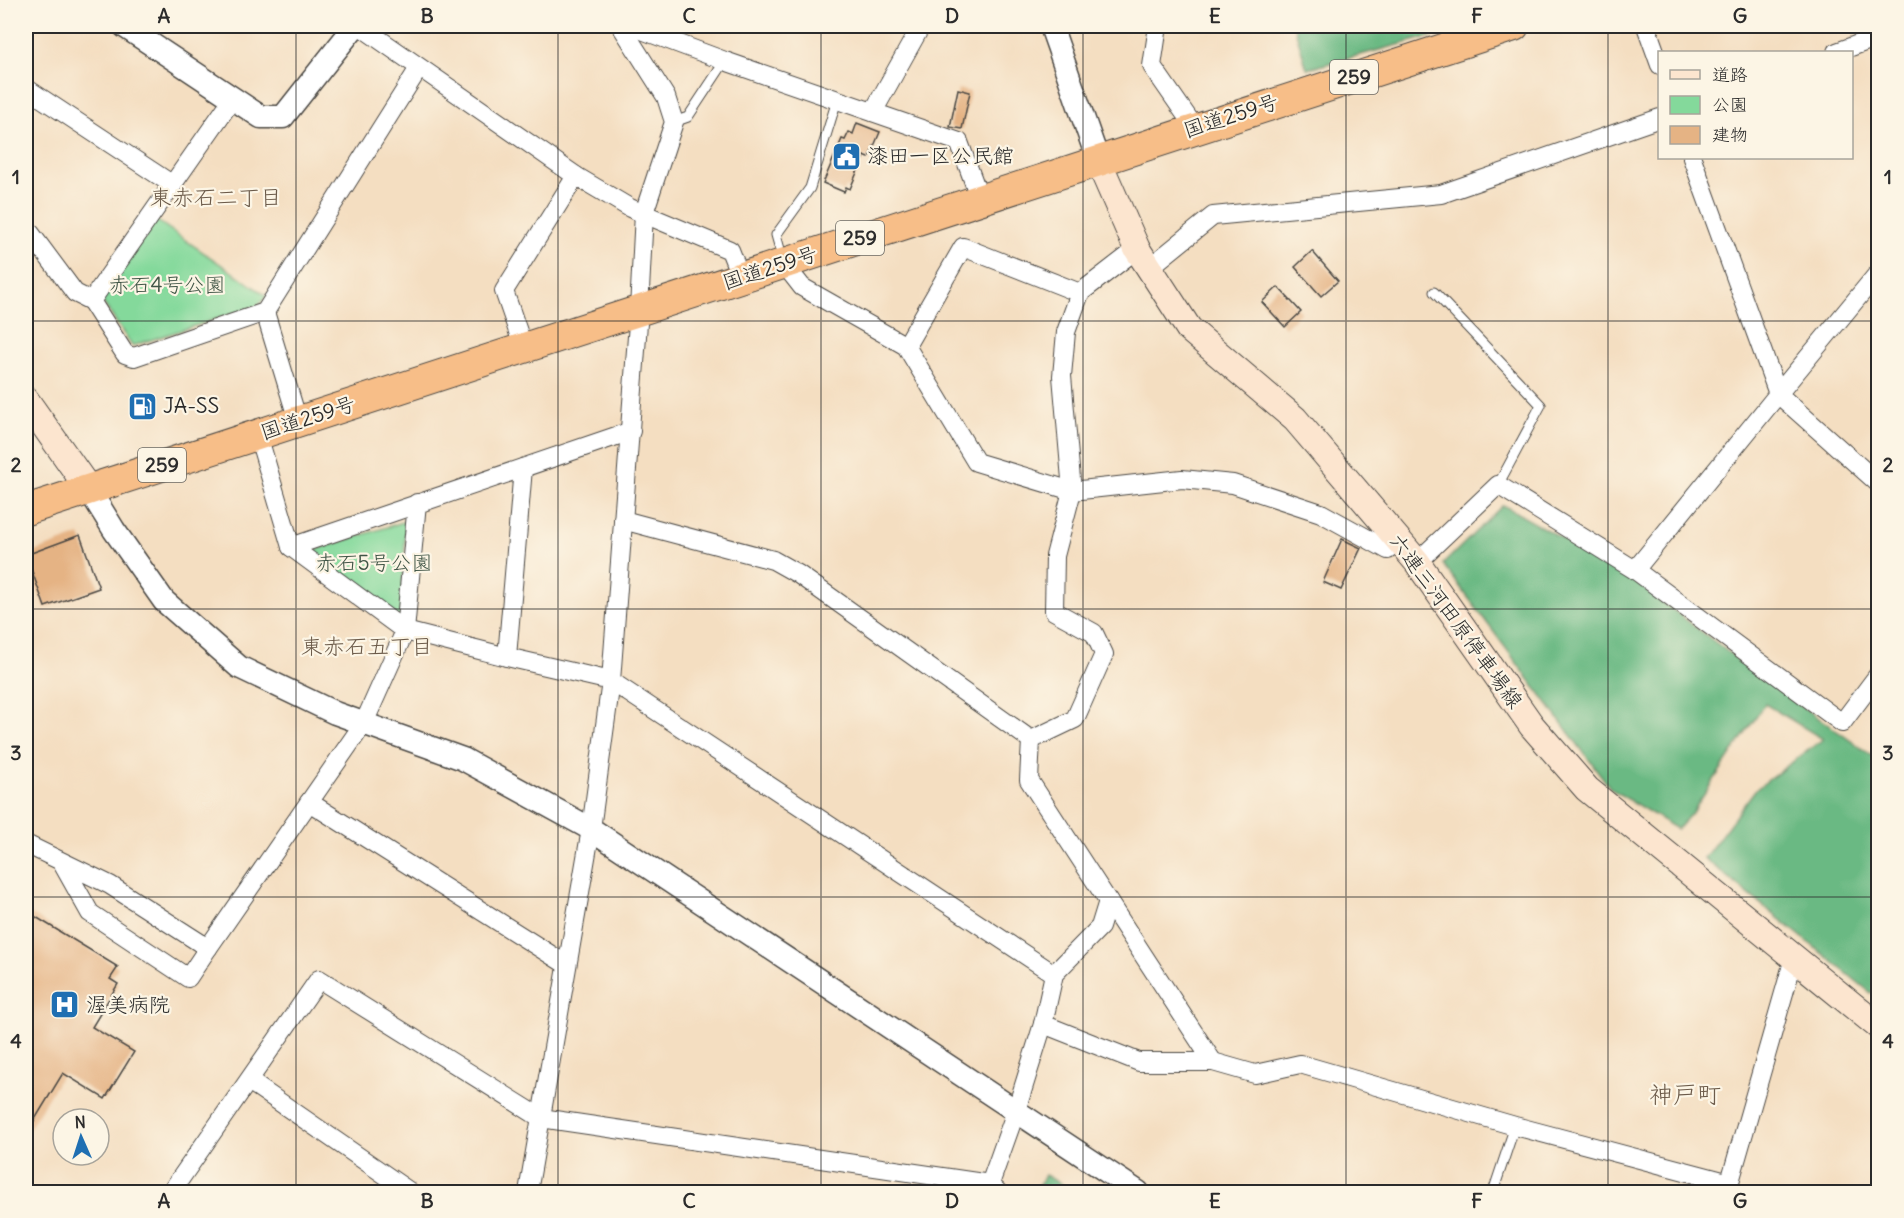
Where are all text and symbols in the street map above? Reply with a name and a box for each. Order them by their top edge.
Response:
text: A [158,3,171,28]
text: B [420,3,434,28]
text: C [682,3,696,28]
text: D [945,3,959,28]
text: E [1209,3,1221,28]
text: F [1471,3,1483,28]
text: G [1733,3,1747,28]
legend [1658,51,1853,159]
road number: 259 [1330,60,1378,94]
text: 道路 [1712,63,1748,86]
street label: 国道259号 [1180,87,1282,144]
text: 公園 [1712,93,1748,116]
text: 建物 [1712,123,1748,146]
public building icon: 漆田一区公民館 [830,140,862,172]
place label: 漆田一区公民館 [867,142,1014,169]
text: 1 [12,164,20,189]
text: 1 [1884,164,1892,189]
district label: 東赤石二丁目 [150,183,282,211]
road number: 259 [836,221,884,255]
street label: 国道259号 [719,239,821,296]
park label: 赤石4号公園 [108,271,226,298]
street label: 国道259号 [257,389,359,446]
fuel station icon: JA-SS [126,390,158,422]
place label: JA-SS [163,392,219,419]
road number: 259 [138,448,186,482]
text: 2 [11,452,22,477]
text: 2 [1883,452,1894,477]
street label: 六連三河田原停車場線 [1384,528,1529,714]
park label: 赤石5号公園 [315,549,433,576]
district label: 東赤石五丁目 [301,632,433,660]
text: 3 [10,740,22,765]
text: 3 [1882,740,1894,765]
hospital icon: 渥美病院 [49,989,81,1021]
place label: 渥美病院 [86,991,170,1018]
text: 4 [10,1028,22,1053]
text: 4 [1882,1028,1894,1053]
district label: 神戸町 [1649,1079,1721,1109]
north arrow [51,1107,111,1167]
text: N [74,1112,86,1132]
text: A [158,1188,171,1213]
text: B [420,1188,434,1213]
text: C [682,1188,696,1213]
text: D [945,1188,959,1213]
text: E [1209,1188,1221,1213]
text: F [1471,1188,1483,1213]
text: G [1733,1188,1747,1213]

